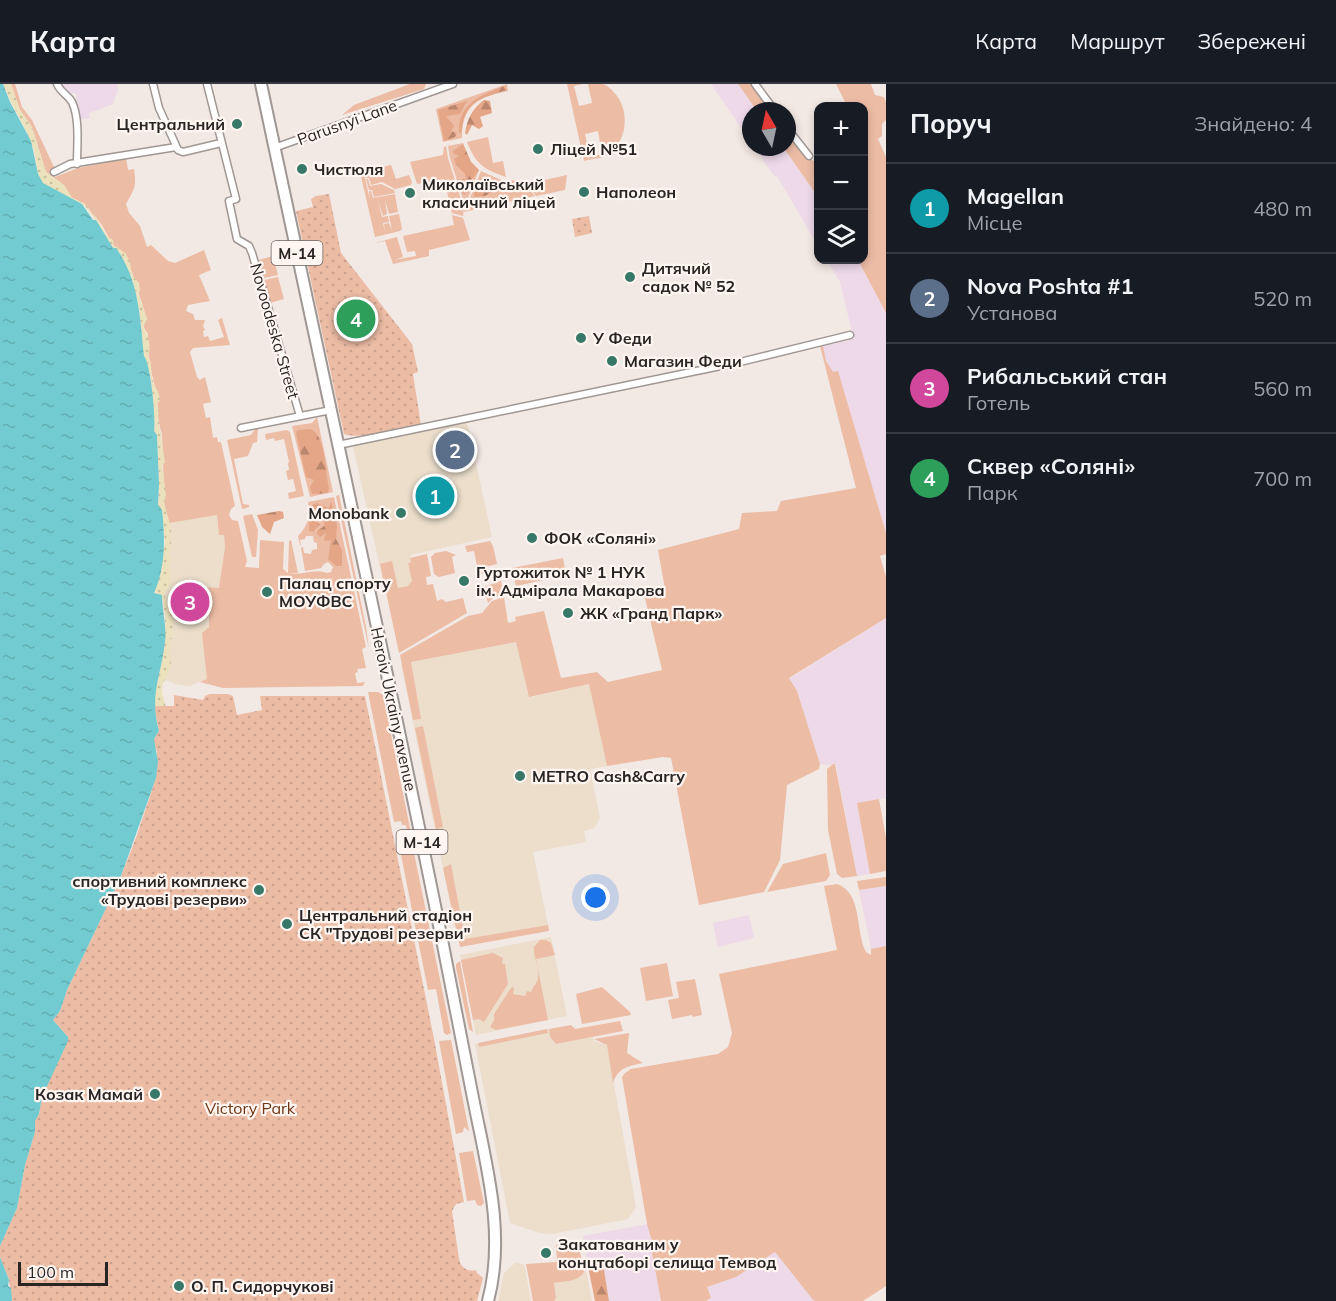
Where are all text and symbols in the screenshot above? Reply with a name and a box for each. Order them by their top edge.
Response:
text: Карта [30,24,116,59]
text: Карта [975,28,1037,54]
text: Маршрут [1070,28,1165,54]
text: Збережені [1198,28,1306,54]
street label: Parusnyi Lane [294,95,400,149]
north arrow [742,102,796,156]
map controls [814,102,868,264]
button: + [814,102,868,156]
text: Поруч [910,107,992,140]
text: Знайдено: 4 [1194,111,1312,136]
place label: Центральний [117,114,225,134]
marker: Центральний [230,117,244,131]
place label: Ліцей №51 [550,139,637,159]
marker: Ліцей №51 [531,142,545,156]
button: − [814,156,868,210]
place label: Чистюля [314,159,383,179]
marker: Чистюля [295,162,309,176]
place label: Миколаївський класичний ліцей [422,174,556,212]
place label: Наполеон [596,182,676,202]
text: Magellan [967,182,1064,210]
marker: Наполеон [577,185,591,199]
marker: Миколаївський класичний ліцей [403,186,417,200]
text: 1 [924,196,936,221]
text: 480 m [1253,196,1312,221]
button: layers [814,210,868,264]
text: Місце [967,210,1023,235]
road number: М-14 [272,241,322,265]
place label: Дитячий садок № 52 [642,258,735,296]
street label: Novoodeska Street [246,261,304,401]
marker: Дитячий садок № 52 [623,270,637,284]
text: Nova Poshta #1 [967,272,1134,300]
text: 2 [924,286,936,311]
text: 520 m [1253,286,1312,311]
pin: 4 [336,296,376,342]
text: Установа [967,300,1057,325]
place label: У Феди [592,328,652,348]
marker: У Феди [574,331,588,345]
place label: Магазин Феди [624,351,742,371]
marker: Магазин Феди [605,354,619,368]
text: Рибальський стан [967,362,1167,390]
text: 3 [924,376,936,401]
text: 560 m [1253,376,1312,401]
text: Готель [967,390,1030,415]
pin: 2 [436,428,474,472]
text: Сквер «Соляні» [967,452,1135,480]
text: 4 [924,466,936,491]
text: 700 m [1253,466,1312,491]
pin: 1 [416,474,454,518]
text: Парк [967,480,1017,505]
place label: Monobank [308,503,390,523]
marker: Monobank [394,506,408,520]
place label: ФОК «Соляні» [544,528,656,548]
marker: ФОК «Соляні» [525,531,539,545]
place label: Гуртожиток № 1 НУК ім. Адмірала Макарова [476,562,665,600]
place label: Палац спорту МОУФВС [279,573,391,611]
marker: Гуртожиток № 1 НУК ім. Адмірала Макарова [457,574,471,588]
pin: 3 [170,580,210,624]
marker: Палац спорту МОУФВС [260,585,274,599]
place label: ЖК «Гранд Парк» [580,603,722,623]
marker: ЖК «Гранд Парк» [561,606,575,620]
street label: Heroiv Ukrainy avenue [367,625,421,793]
place label: METRO Cash&Carry [532,766,685,786]
marker: METRO Cash&Carry [513,769,527,783]
road number: М-14 [396,830,448,854]
place label: спортивний комплекс «Трудові резерви» [72,871,247,909]
marker: спортивний комплекс «Трудові резерви» [252,883,266,897]
your location [581,883,610,912]
place label: Центральний стадіон СК "Трудові резерви" [299,905,472,943]
marker: Центральний стадіон СК "Трудові резерви" [280,917,294,931]
place label: Козак Мамай [35,1084,143,1104]
marker: Козак Мамай [148,1087,162,1101]
park label: Victory Park [205,1098,296,1118]
place label: Закатованим у концтаборі селища Темвод [558,1234,776,1272]
marker: Закатованим у концтаборі селища Темвод [539,1246,553,1260]
scale bar [18,1259,108,1286]
text: 100 m [27,1262,74,1282]
place label: О. П. Сидорчукові [191,1276,334,1296]
marker: О. П. Сидорчукові [172,1279,186,1293]

